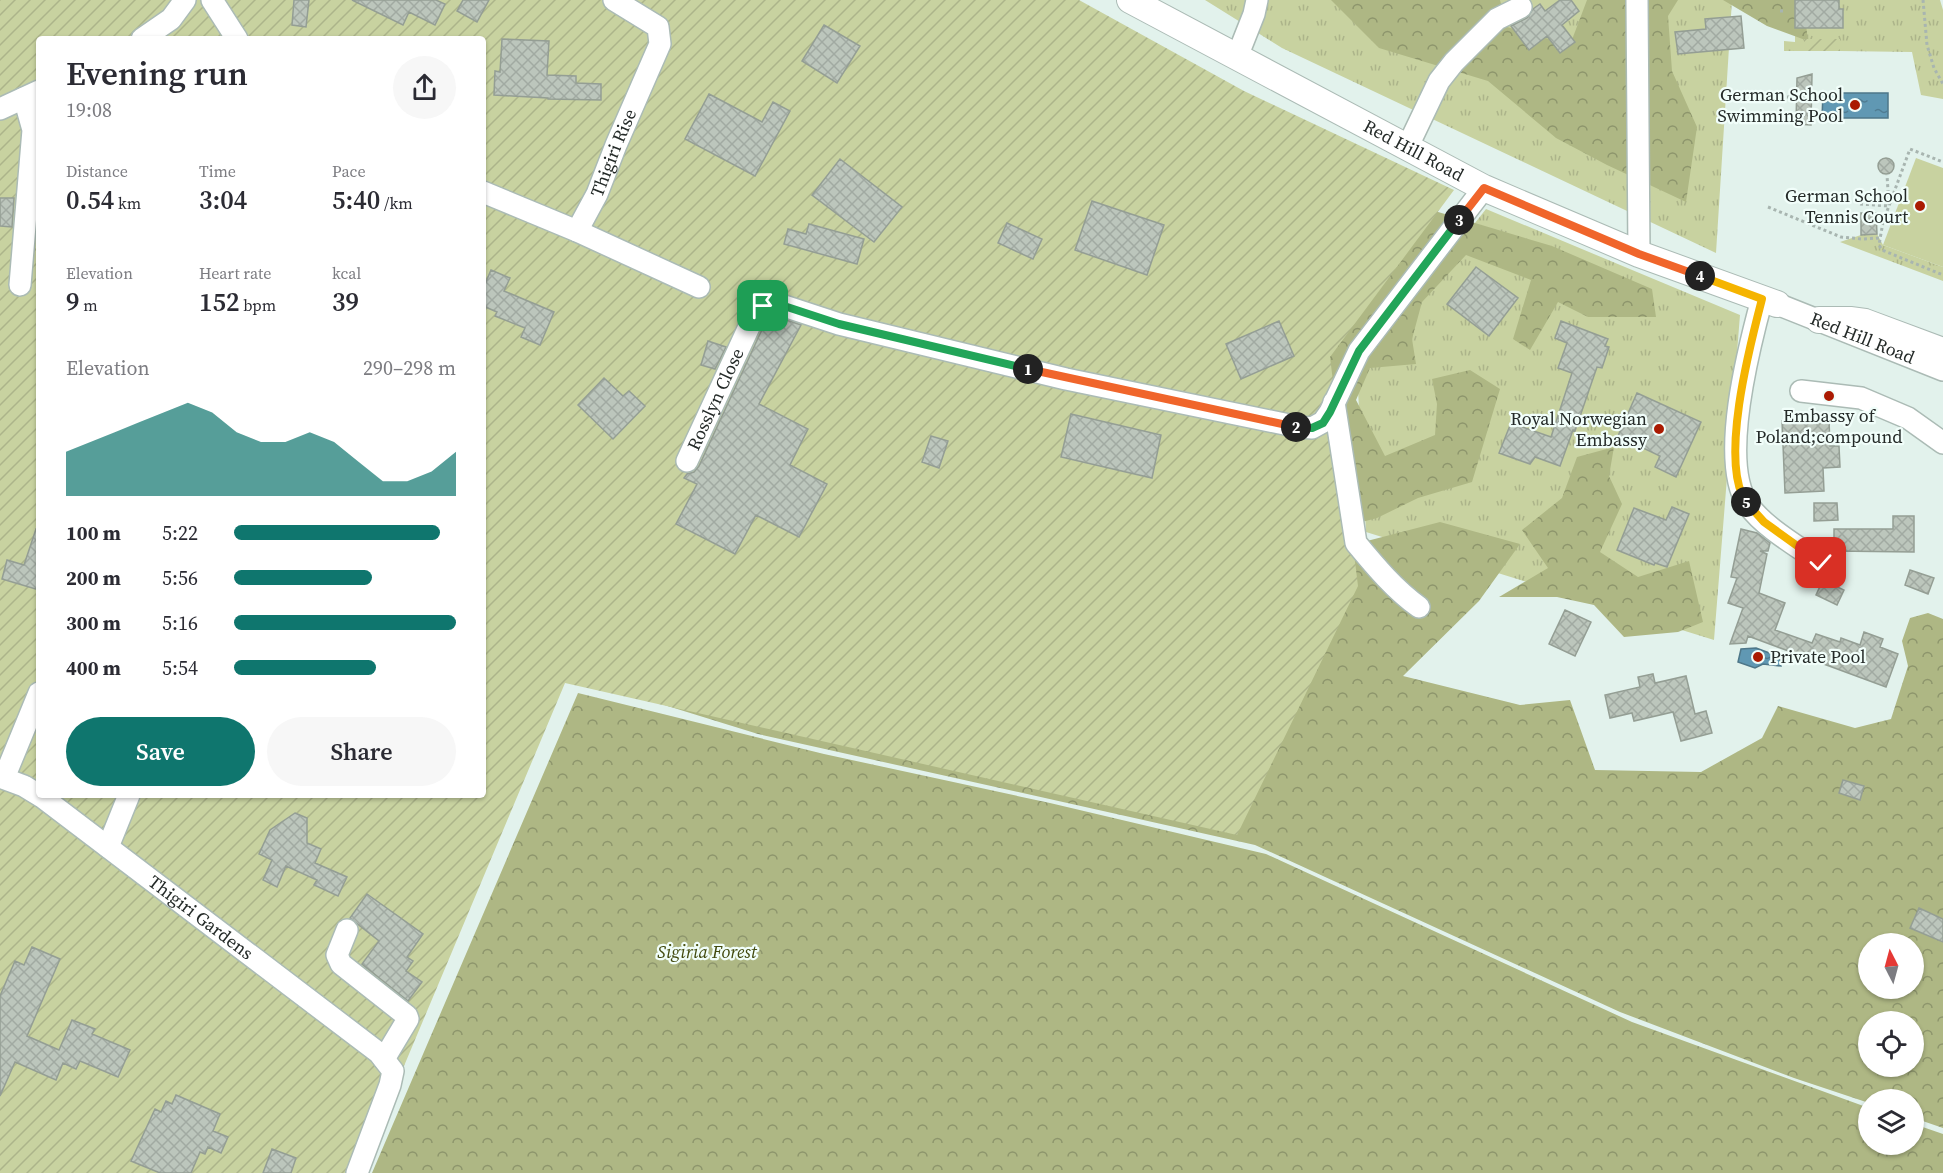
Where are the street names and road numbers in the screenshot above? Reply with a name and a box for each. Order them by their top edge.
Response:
street label: Thigiri Rise [584,105,642,201]
street label: Red Hill Road [1359,113,1468,187]
street label: Red Hill Road [1807,305,1919,370]
street label: Rosslyn Close [681,344,749,454]
street label: Thigiri Gardens [143,869,259,965]

